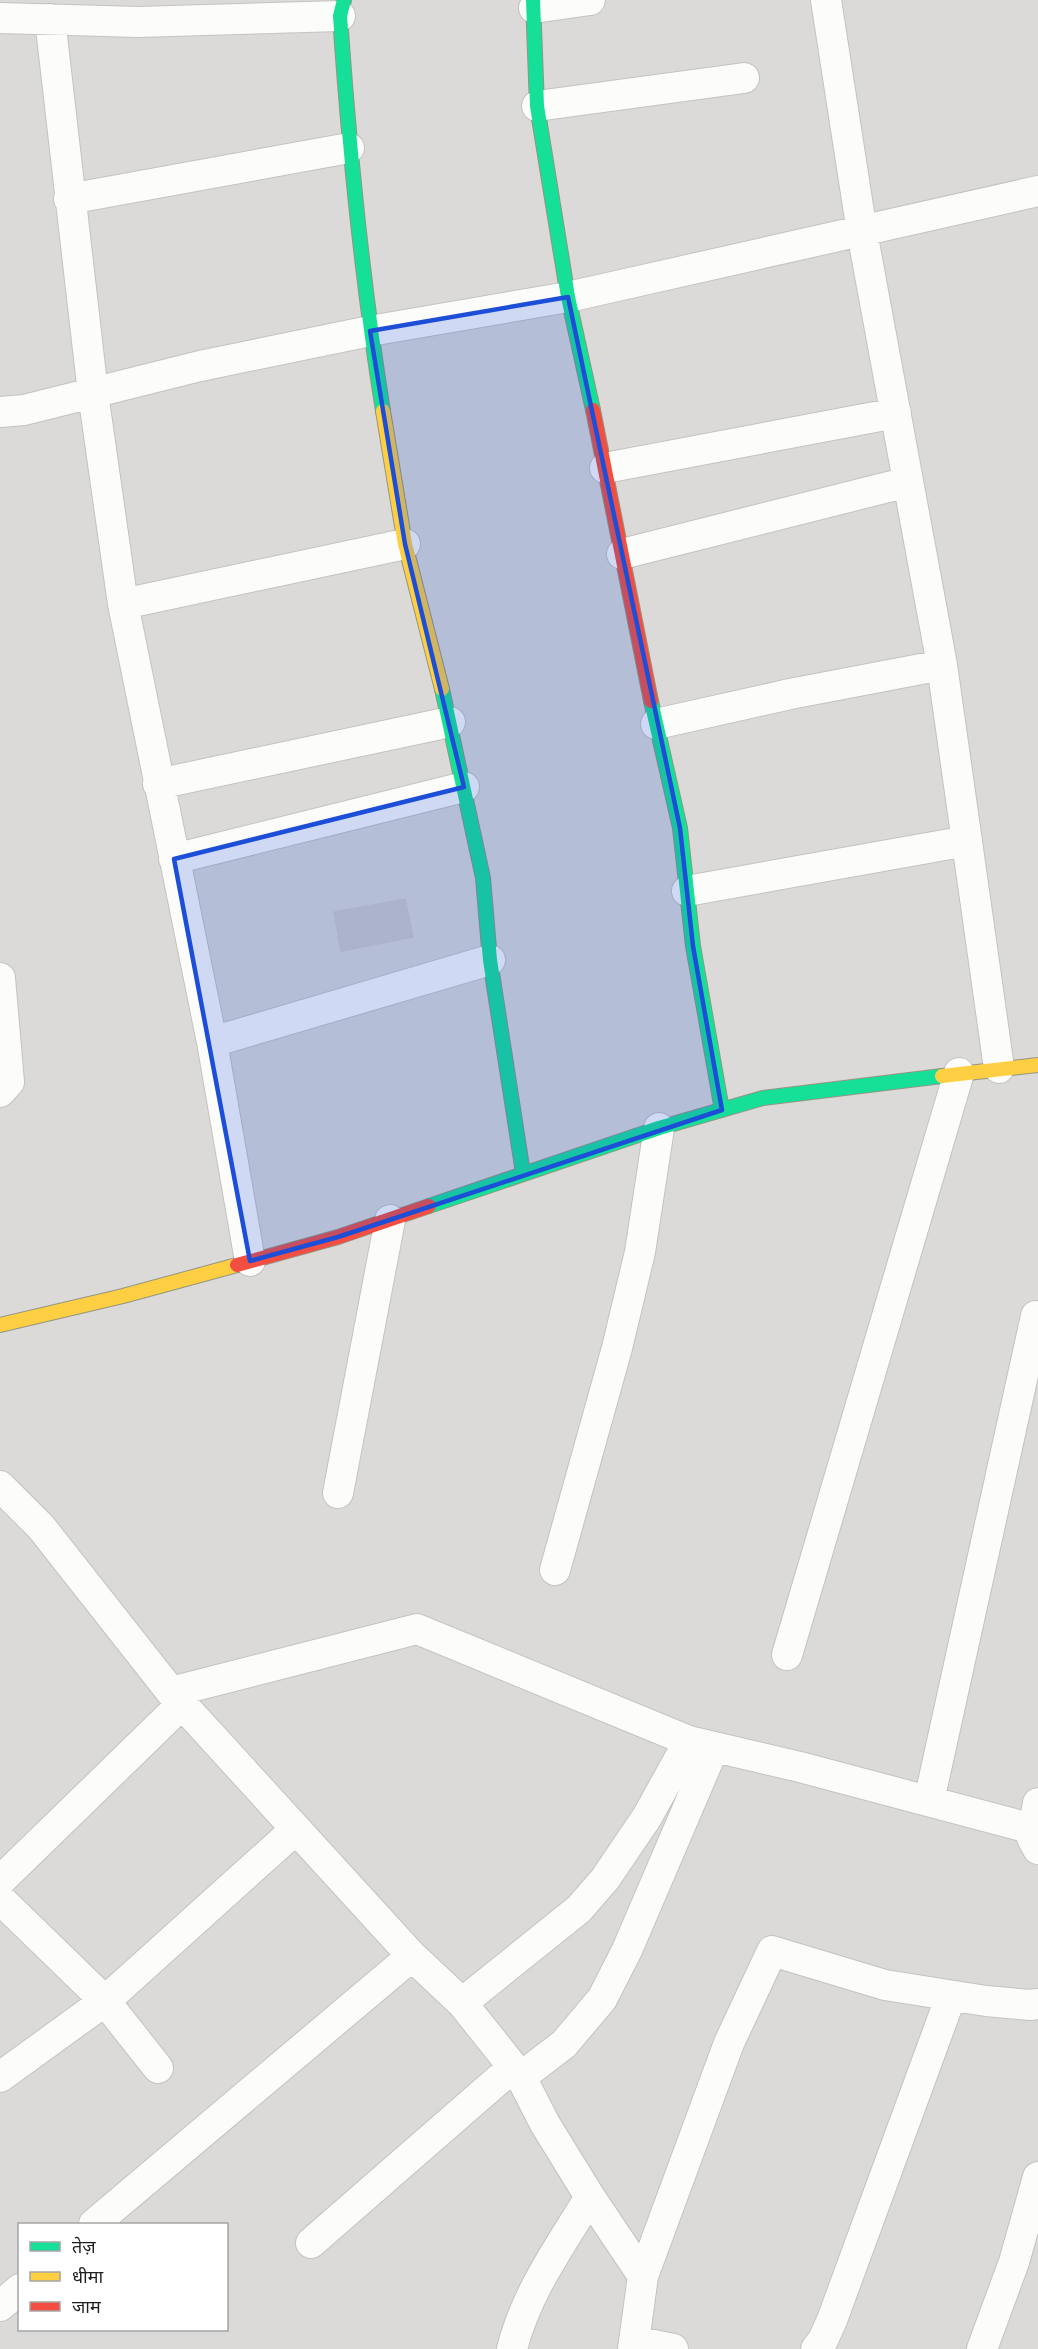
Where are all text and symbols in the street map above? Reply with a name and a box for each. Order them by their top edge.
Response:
legend [18,2223,228,2331]
text: तेज़ [72,2236,96,2258]
text: धीमा [72,2266,103,2288]
text: जाम [72,2296,102,2318]

